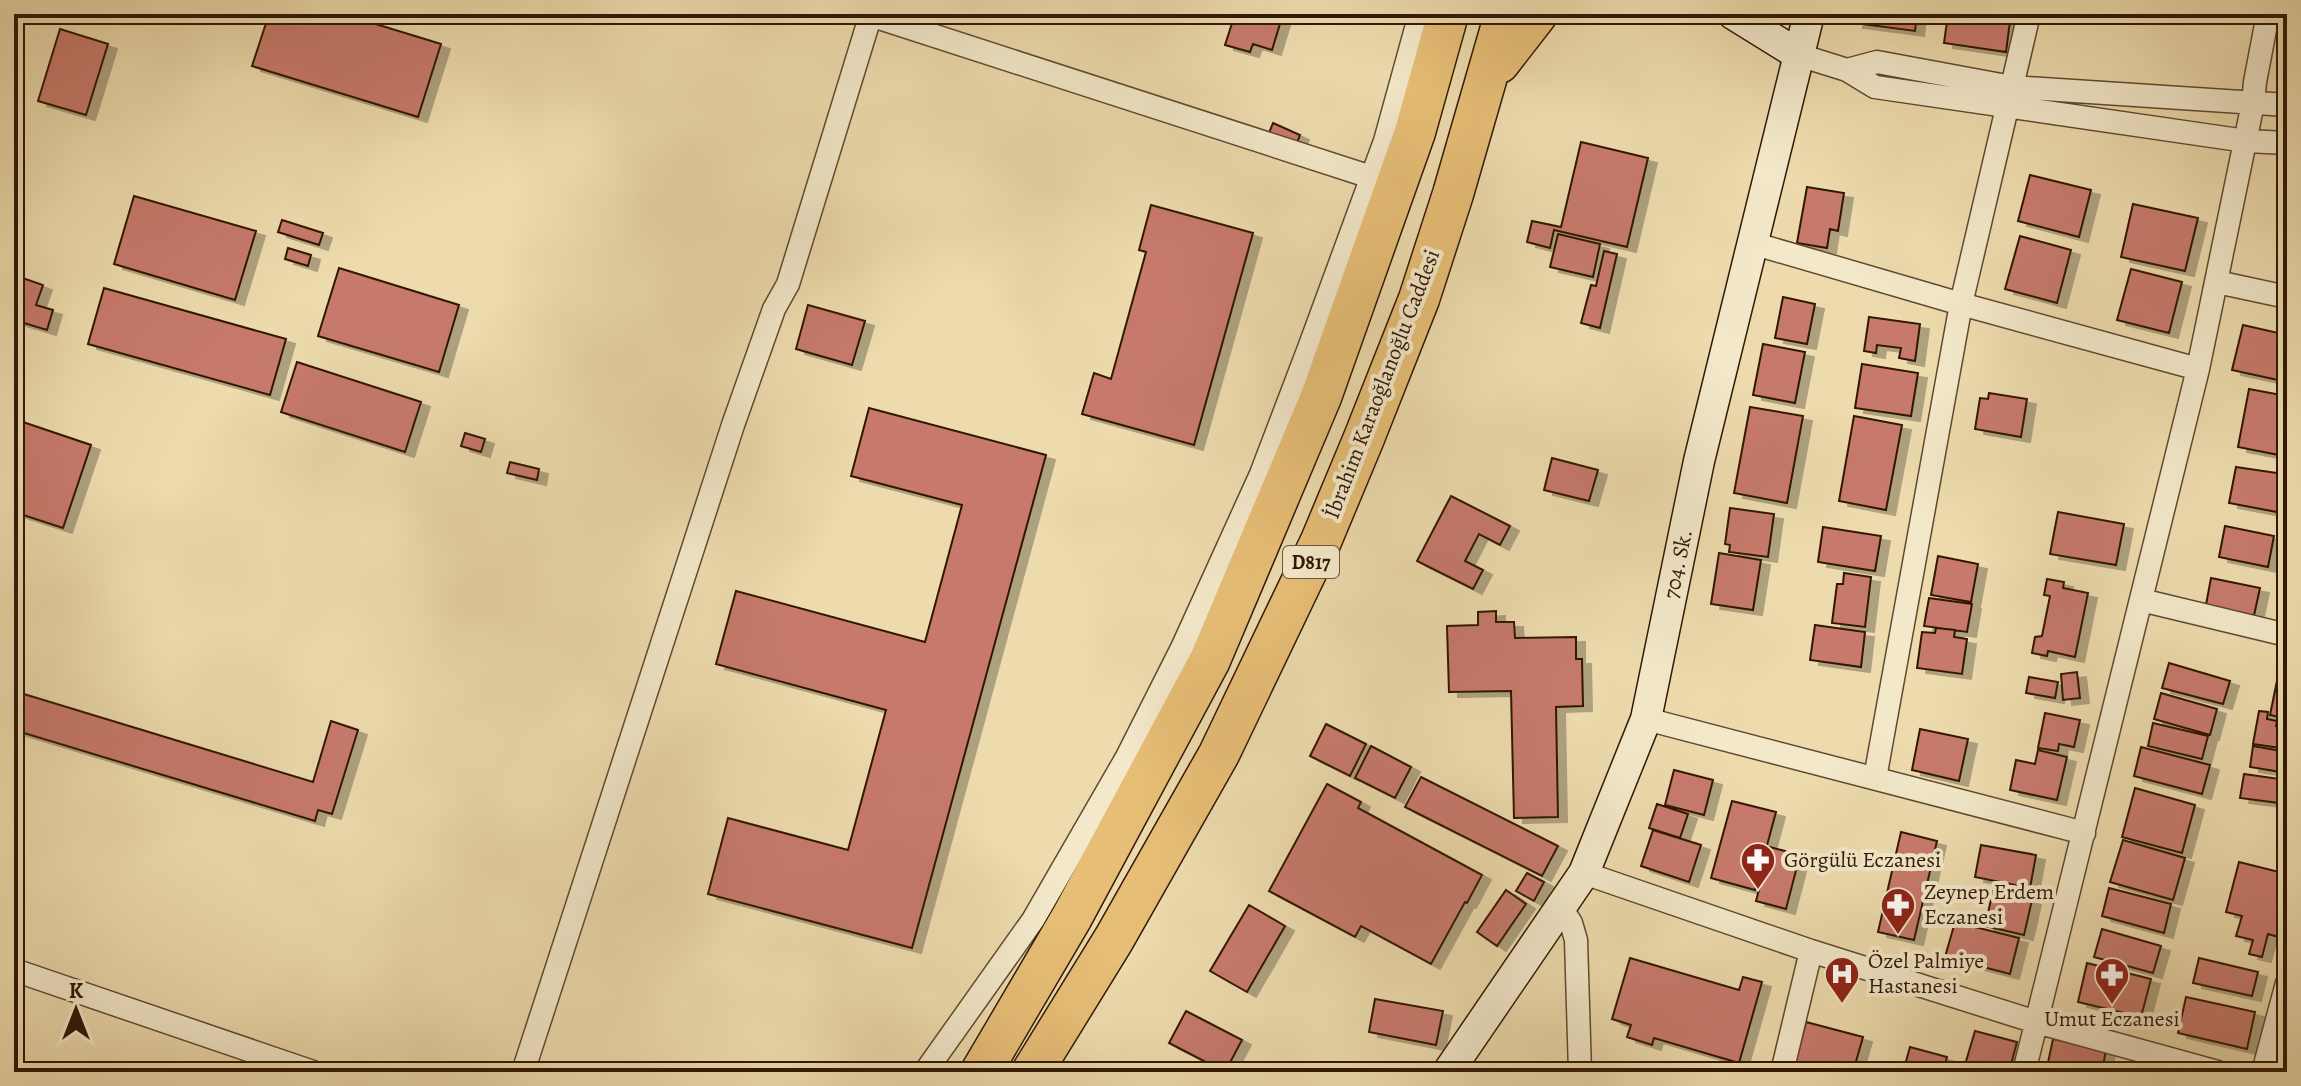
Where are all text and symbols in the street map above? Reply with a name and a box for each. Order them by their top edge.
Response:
street label: İbrahim Karaoğlanoğlu Caddesi [1317,245,1447,523]
street label: 704. Sk. [1656,526,1700,602]
road number: D817 [1283,546,1339,578]
pharmacy icon: Görgülü Eczanesi [1739,841,1777,891]
place label: Görgülü Eczanesi [1784,845,1941,875]
place label: Zeynep Erdem Eczanesi [1924,877,2054,932]
pharmacy icon: Zeynep Erdem Eczanesi [1879,886,1917,936]
place label: Özel Palmiye Hastanesi [1868,946,1984,1001]
hospital icon: Özel Palmiye Hastanesi [1823,955,1861,1005]
pharmacy icon: Umut Eczanesi [2093,956,2131,1006]
north arrow [36,970,116,1050]
text: K [69,976,84,1006]
place label: Umut Eczanesi [2044,1004,2180,1034]

